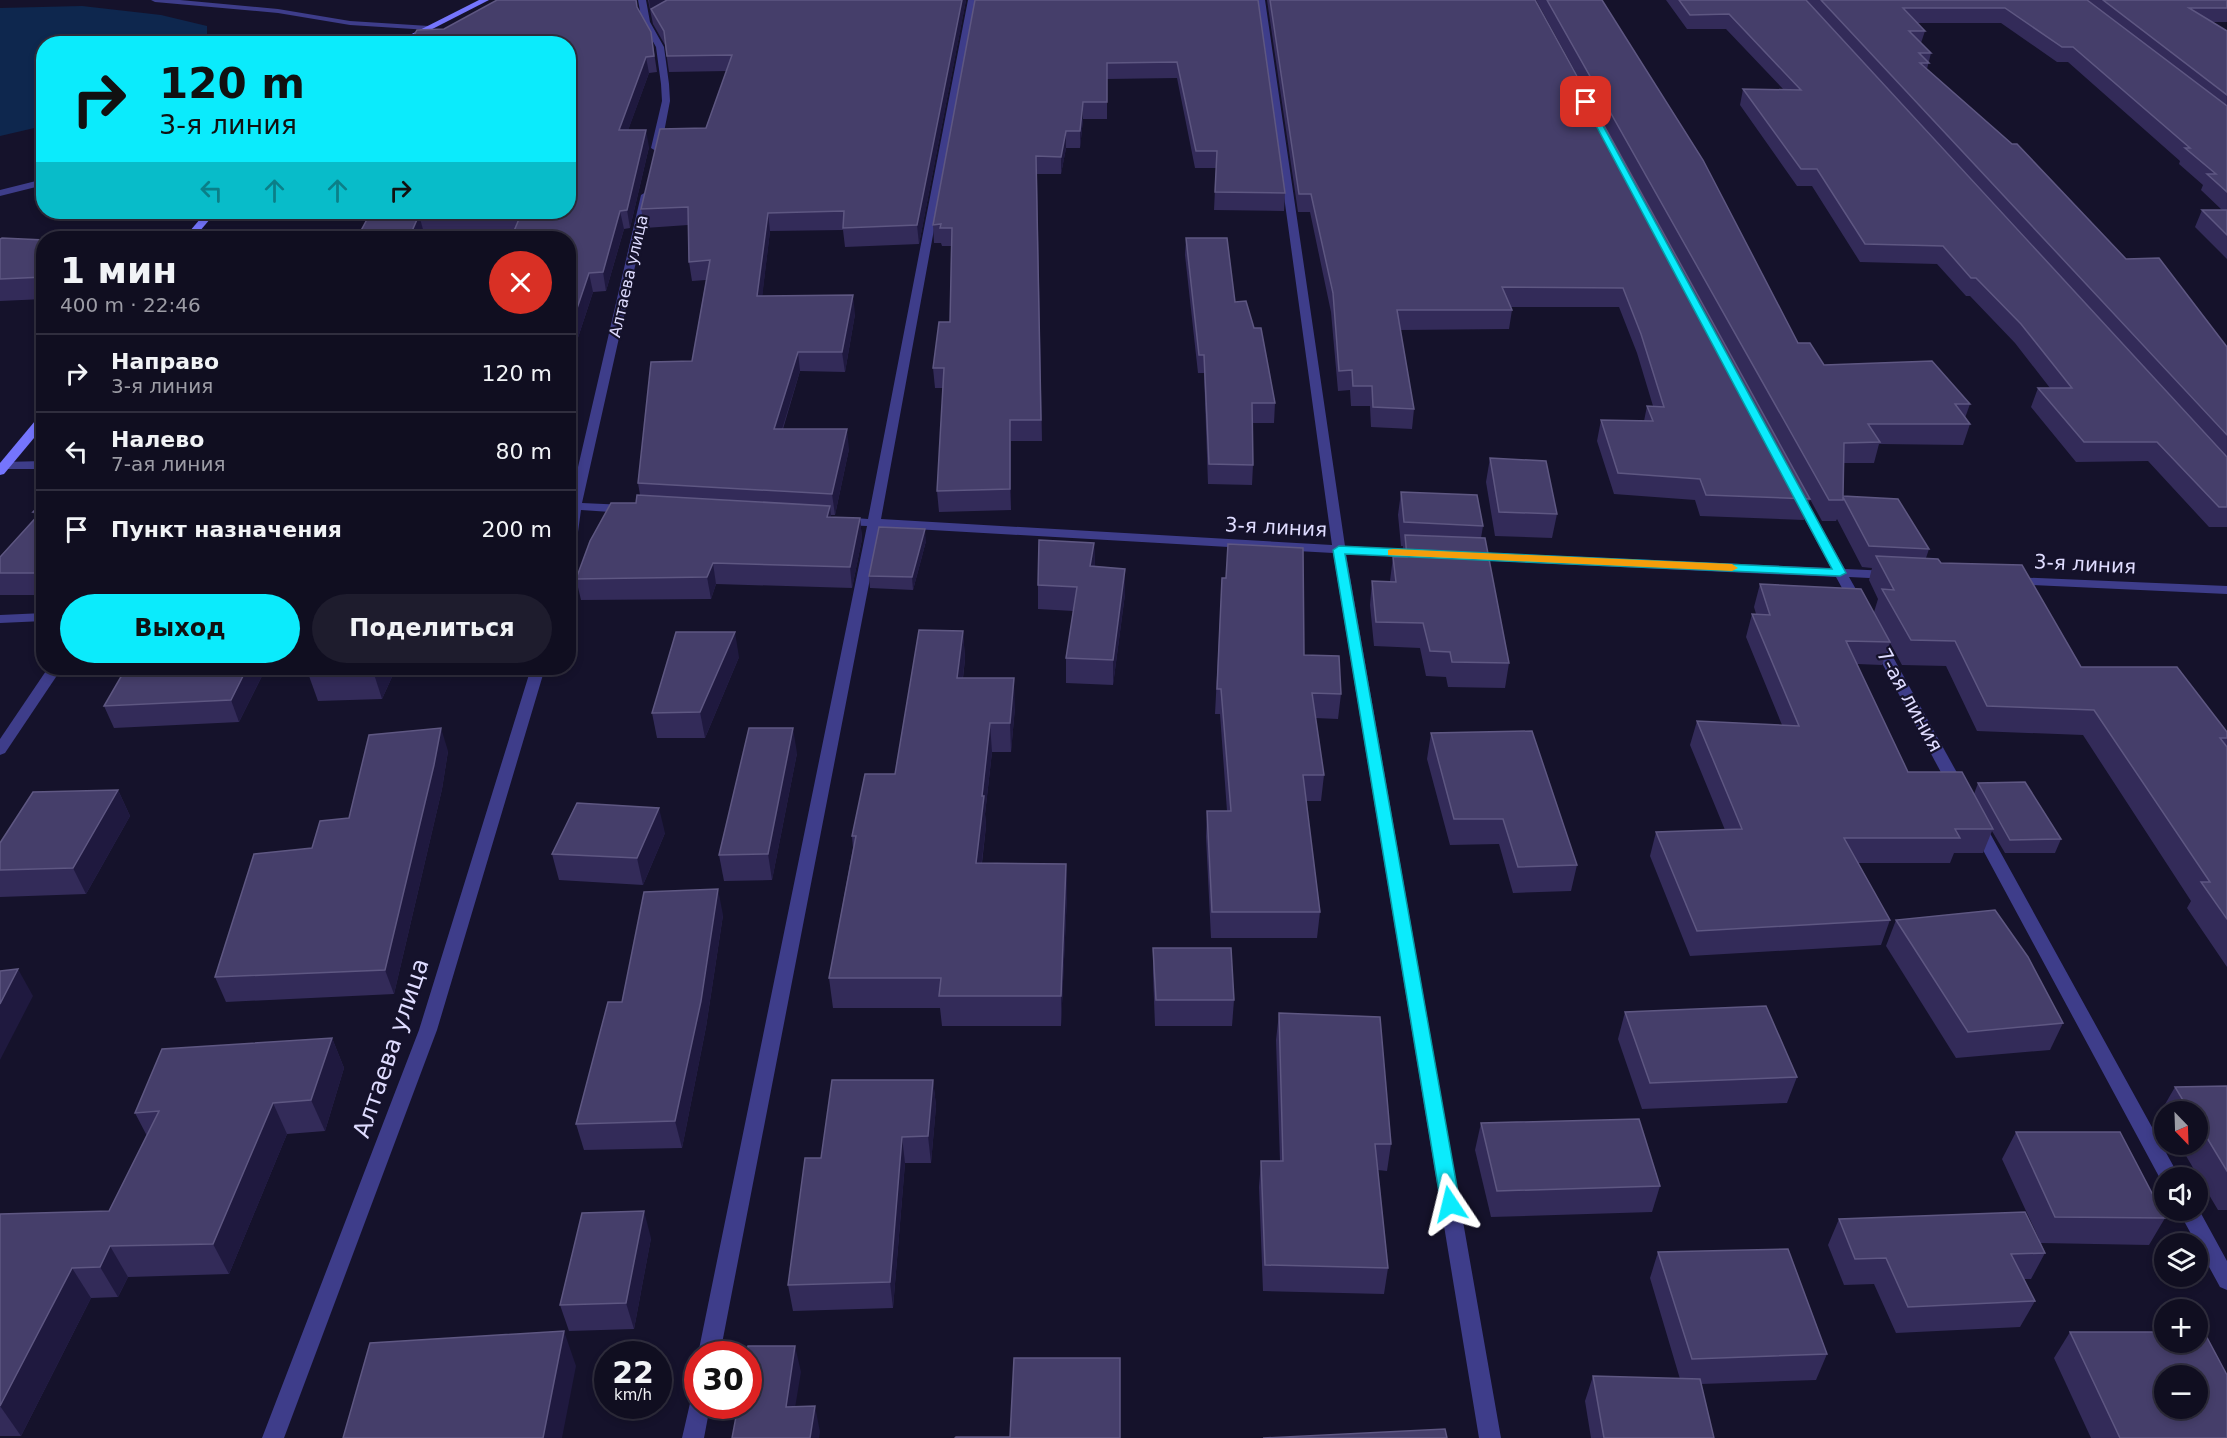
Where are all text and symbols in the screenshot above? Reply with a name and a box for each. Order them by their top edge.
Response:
text: 120 m [159,59,305,108]
icon: right [60,60,138,138]
pin [1560,76,1611,127]
icon: arrive [1569,85,1602,118]
text: 3-я линия [159,109,297,140]
icon: left [195,174,228,207]
icon: ahead [258,174,291,207]
icon: ahead [321,174,354,207]
icon: right [384,174,417,207]
street label: Алтаева улица [605,213,652,339]
text: 1 мин [60,250,177,291]
button: close [489,251,552,314]
text: 400 m · 22:46 [60,293,201,317]
text: Направо [111,349,219,374]
icon: right [60,357,93,390]
text: 120 m [482,361,552,386]
text: 3-я линия [111,374,213,398]
text: Налево [111,427,204,452]
icon: left [60,435,93,468]
text: 80 m [496,439,552,464]
text: 7-ая линия [111,452,225,476]
street label: 3-я линия [1224,512,1328,542]
icon: arrive [60,513,93,546]
text: Пункт назначения [111,517,342,542]
text: 200 m [482,517,552,542]
street label: 3-я линия [2033,549,2137,579]
button: Выход [60,594,300,663]
button: Поделиться [312,594,552,663]
street label: 7-ая линия [1872,644,1948,756]
street label: Алтаева улица [347,955,435,1141]
north arrow [2154,1101,2208,1155]
map controls [2154,1101,2208,1419]
button: sound [2154,1167,2208,1221]
position arrow [1418,1172,1482,1236]
button: layers [2154,1233,2208,1287]
button: + [2154,1299,2208,1353]
speed limit sign: 30 [684,1341,762,1419]
text: 22 [612,1355,654,1390]
button: − [2154,1365,2208,1419]
text: km/h [614,1386,652,1404]

